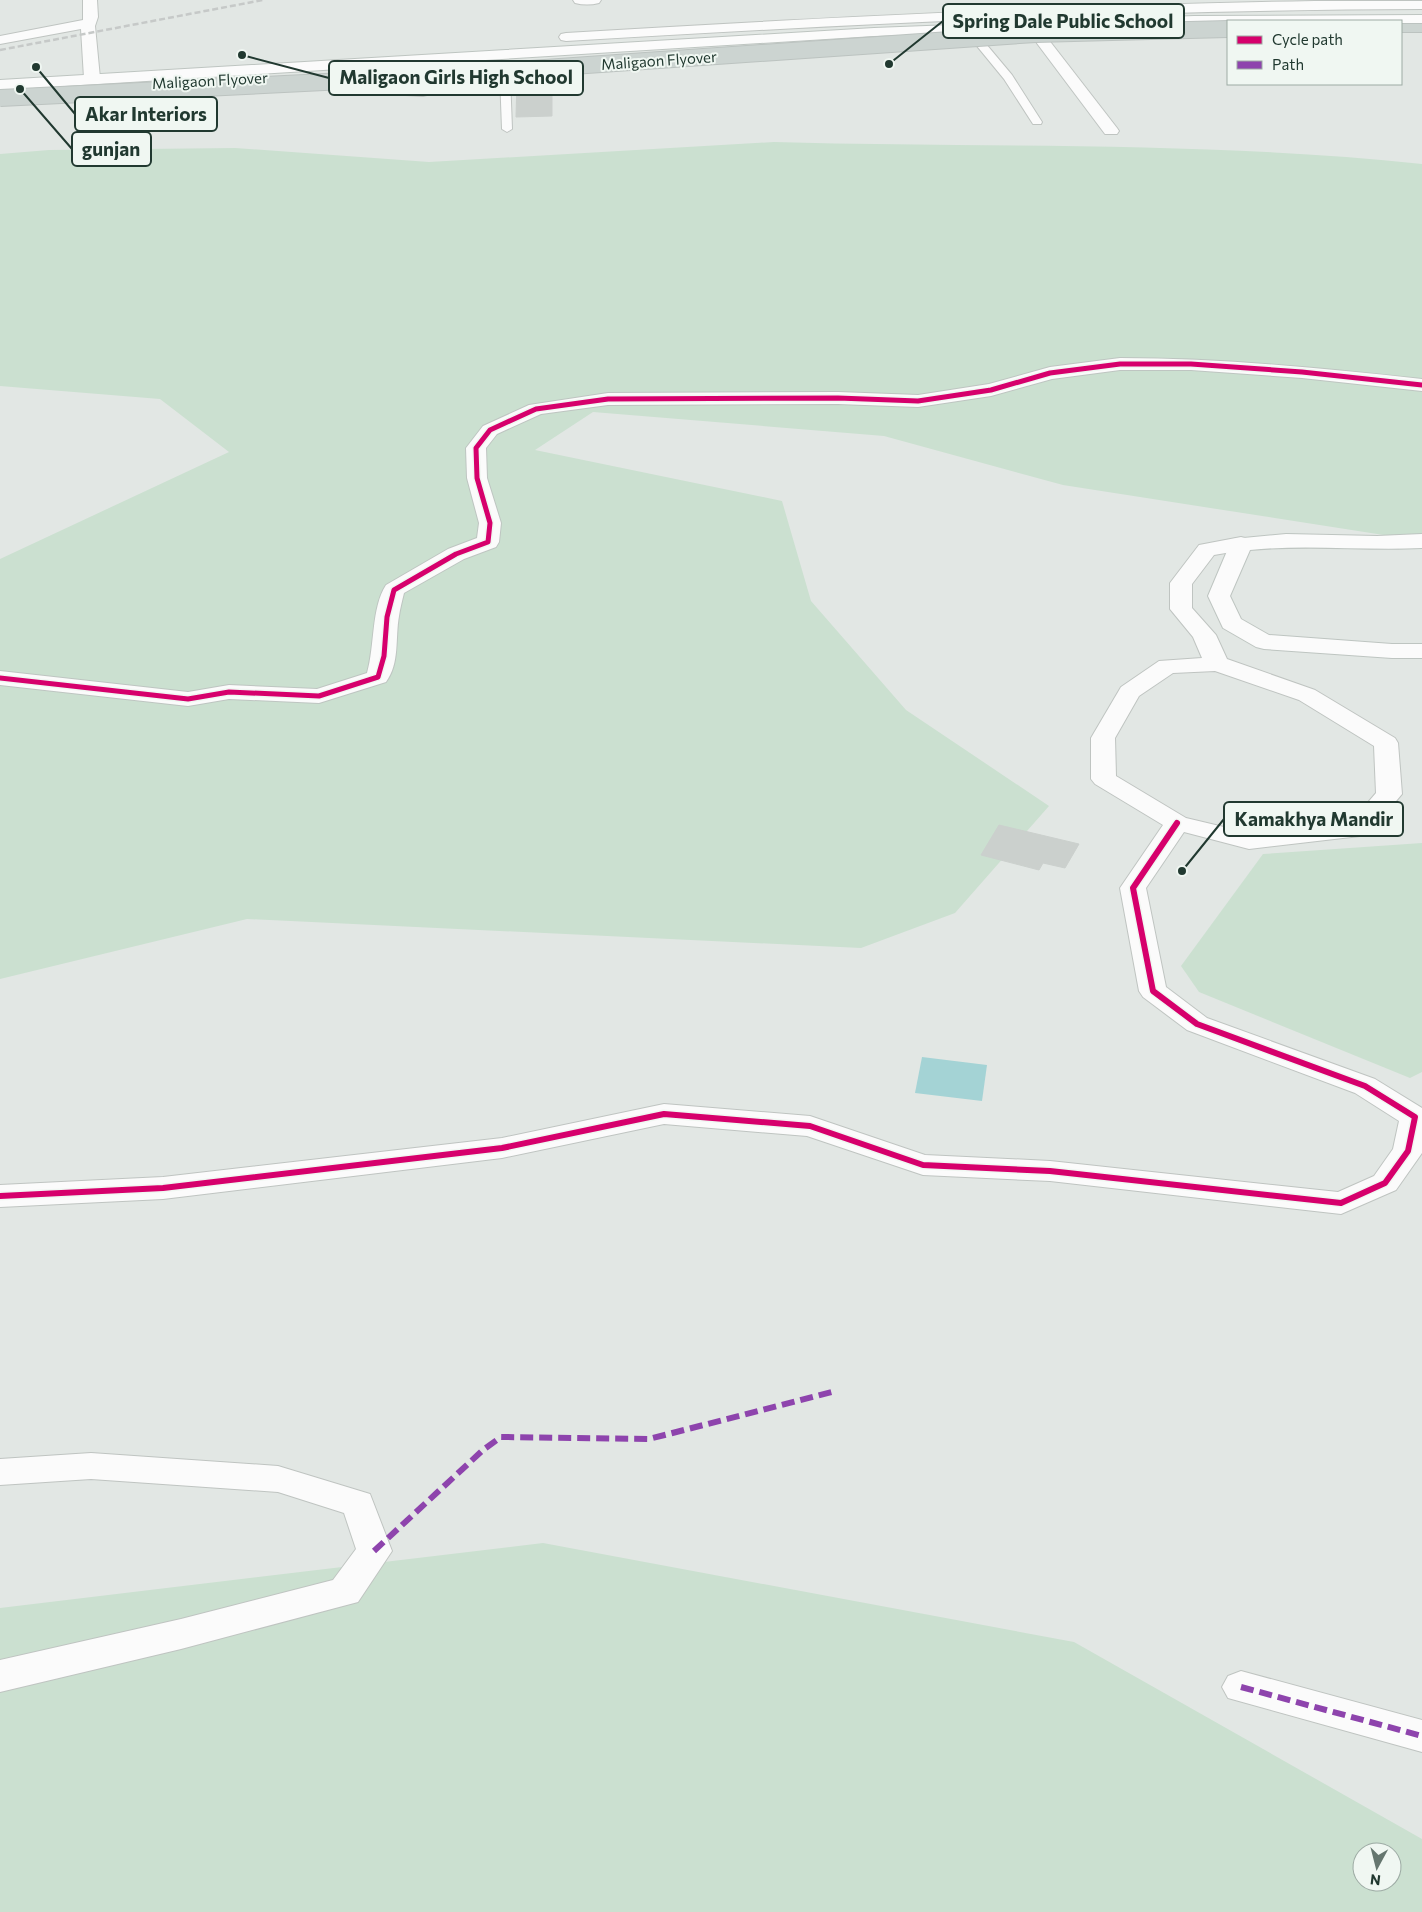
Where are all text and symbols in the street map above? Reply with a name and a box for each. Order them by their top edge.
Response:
callout: Spring Dale Public School [943,4,1184,38]
text: Spring Dale Public School [953,9,1173,32]
legend [1227,20,1402,85]
text: Cycle path [1272,30,1343,48]
street label: Maligaon Flyover [600,47,717,73]
text: Path [1272,55,1304,73]
callout: Maligaon Girls High School [329,61,583,95]
text: Maligaon Girls High School [339,65,573,88]
street label: Maligaon Flyover [152,68,268,92]
callout: Akar Interiors [75,97,217,131]
text: Akar Interiors [85,102,207,125]
callout: gunjan [72,132,151,166]
text: gunjan [82,137,140,160]
callout: Kamakhya Mandir [1224,802,1403,836]
text: Kamakhya Mandir [1235,807,1394,830]
north arrow [1352,1842,1402,1892]
text: N [1369,1871,1382,1889]

